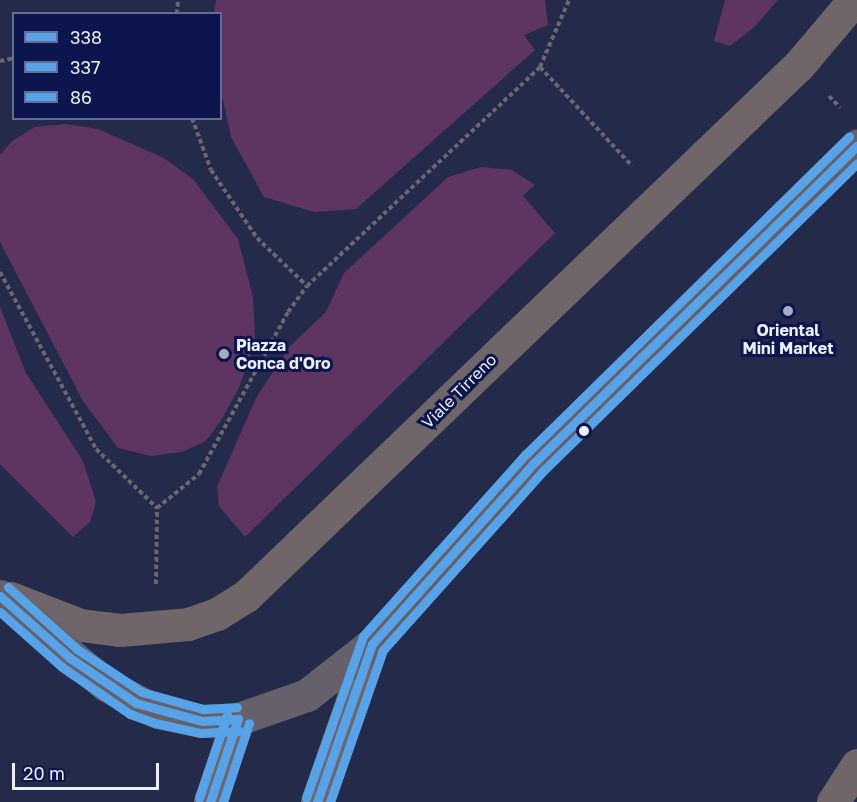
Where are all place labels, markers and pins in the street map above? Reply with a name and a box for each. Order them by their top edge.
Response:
marker: Oriental Mini Market [781,304,795,318]
place label: Oriental Mini Market [742,320,834,358]
place label: Piazza Conca d'Oro [236,335,331,373]
marker: Piazza Conca d'Oro [217,347,231,361]
unlabelled marker [578,425,590,437]

